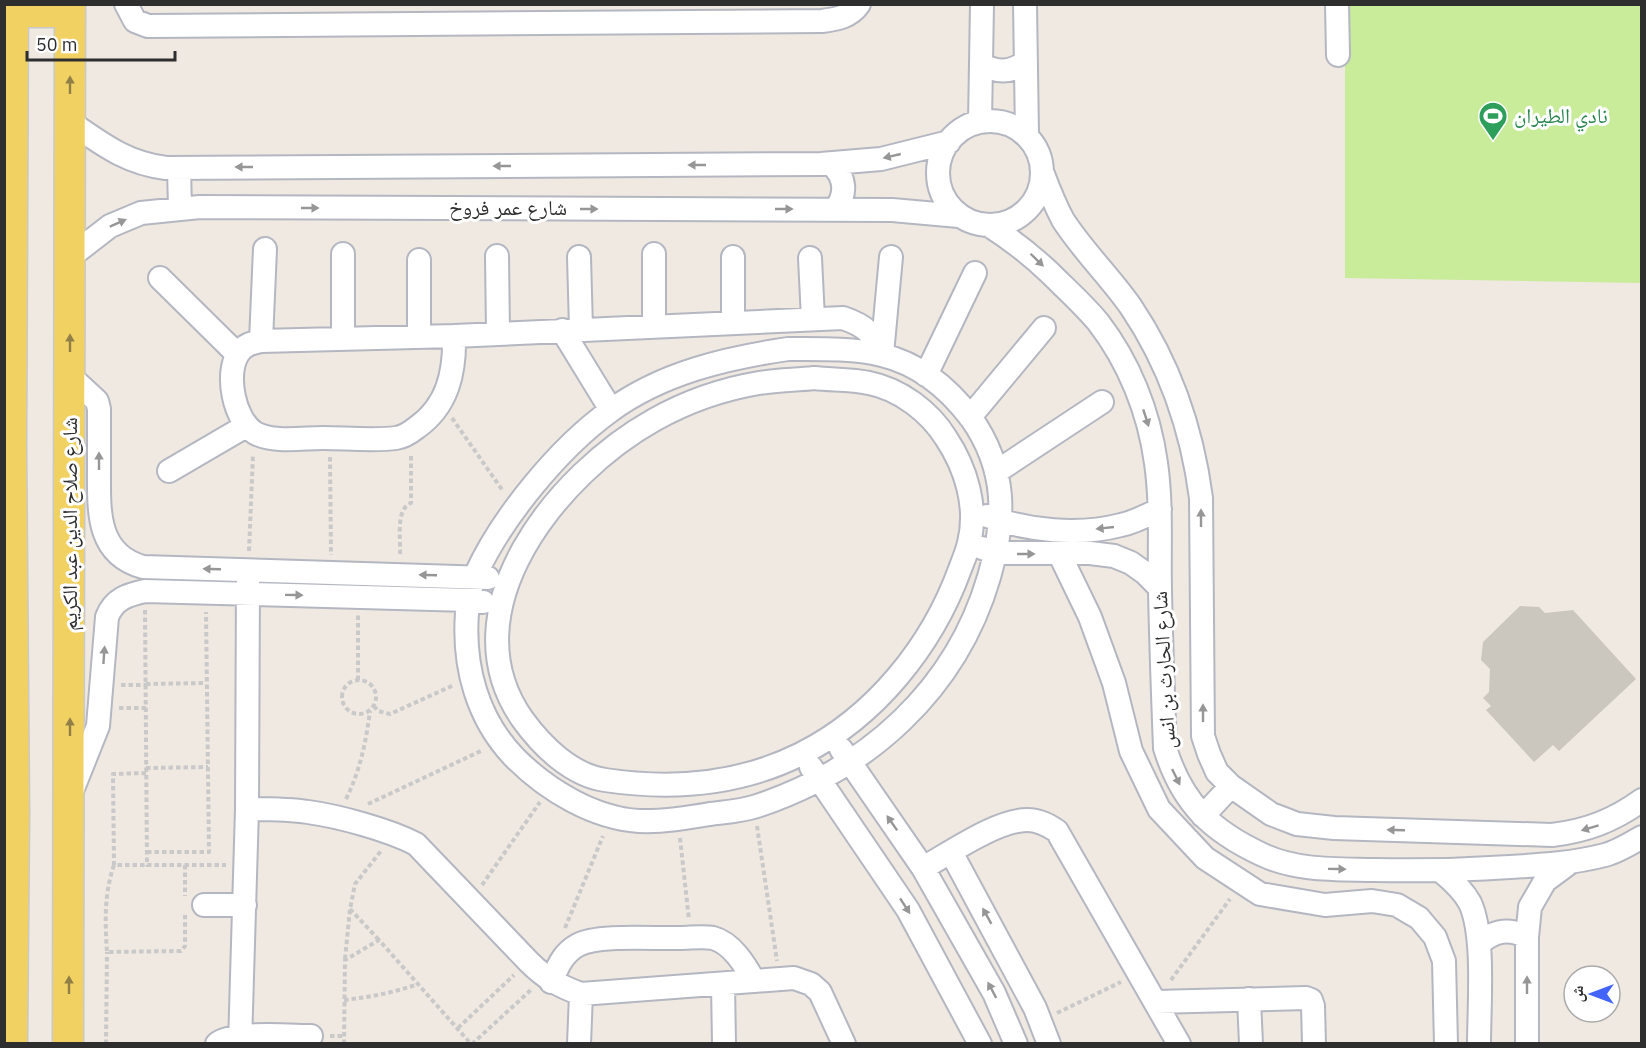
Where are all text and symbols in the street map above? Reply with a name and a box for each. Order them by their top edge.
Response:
scale bar [27,24,176,62]
text: 50 m [36,33,78,56]
one-way arrow [65,76,75,95]
sports icon: نادي الطيران [1477,100,1509,142]
place label: نادي الطيران [1514,101,1608,132]
one-way arrow [882,152,901,161]
one-way arrow [688,160,707,170]
one-way arrow [493,161,512,171]
one-way arrow [235,162,254,172]
street label: شارع عمر فروخ [449,193,567,221]
one-way arrow [301,203,320,213]
one-way arrow [580,204,599,214]
one-way arrow [775,204,794,214]
one-way arrow [109,218,126,227]
one-way arrow [1029,253,1043,267]
one-way arrow [65,334,75,353]
one-way arrow [1142,409,1152,427]
street label: شارع صلاح الدين عبد الكريم [55,417,84,631]
one-way arrow [94,452,104,471]
one-way arrow [1197,508,1206,527]
one-way arrow [1096,523,1115,533]
one-way arrow [1017,549,1036,559]
one-way arrow [202,564,221,573]
one-way arrow [418,570,437,580]
street label: شارع الحارث بن انس [1145,590,1181,750]
one-way arrow [285,591,304,600]
one-way arrow [99,646,109,665]
one-way arrow [1198,703,1208,722]
one-way arrow [65,718,75,737]
one-way arrow [1171,769,1181,786]
one-way arrow [886,816,898,832]
one-way arrow [1581,824,1599,833]
one-way arrow [1387,825,1406,835]
one-way arrow [1327,864,1346,874]
one-way arrow [899,898,911,914]
one-way arrow [982,907,992,924]
north arrow [1562,964,1622,1024]
one-way arrow [64,976,73,995]
one-way arrow [1522,976,1532,995]
one-way arrow [987,982,997,999]
text: ش [1567,985,1587,1002]

